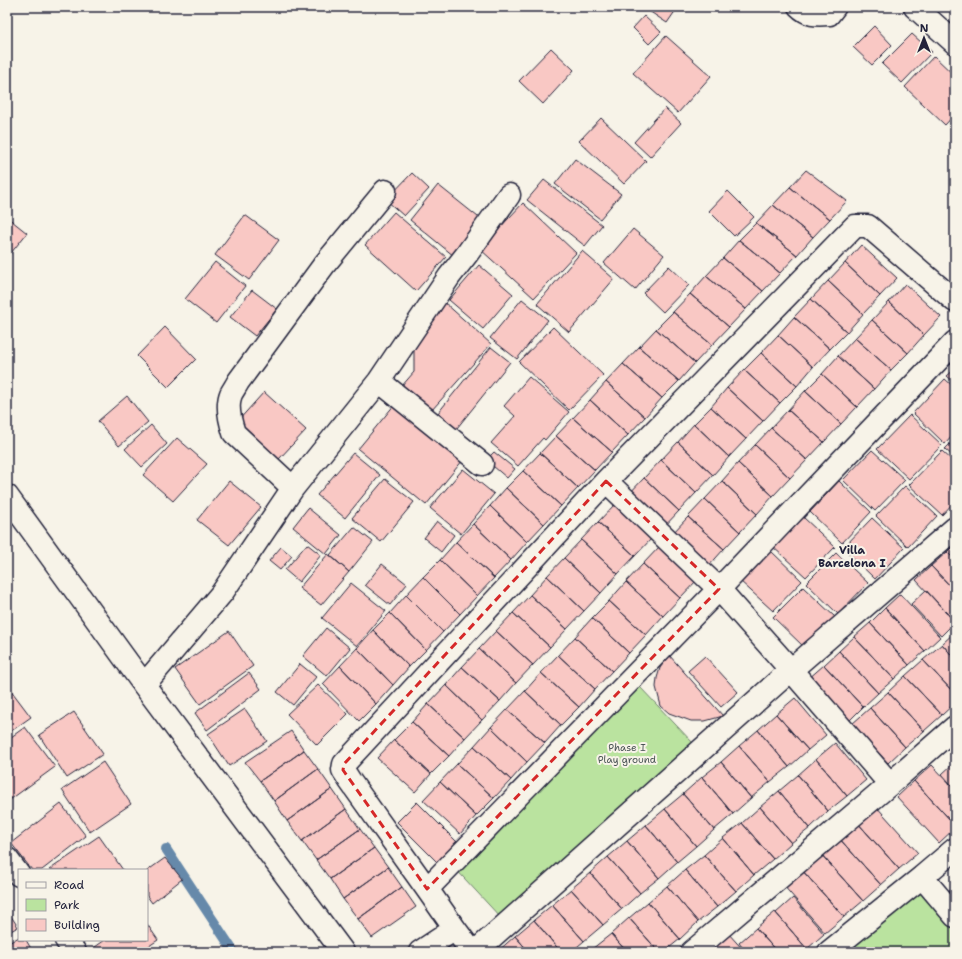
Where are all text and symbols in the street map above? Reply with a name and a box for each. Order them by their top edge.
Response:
north arrow [904,18,944,58]
text: N [920,21,929,36]
district label: Villa Barcelona I [818,543,886,571]
park label: Phase I Play ground [598,741,657,766]
legend [18,869,148,941]
text: Road [54,877,85,893]
text: Park [54,897,80,913]
text: Building [54,917,100,933]

